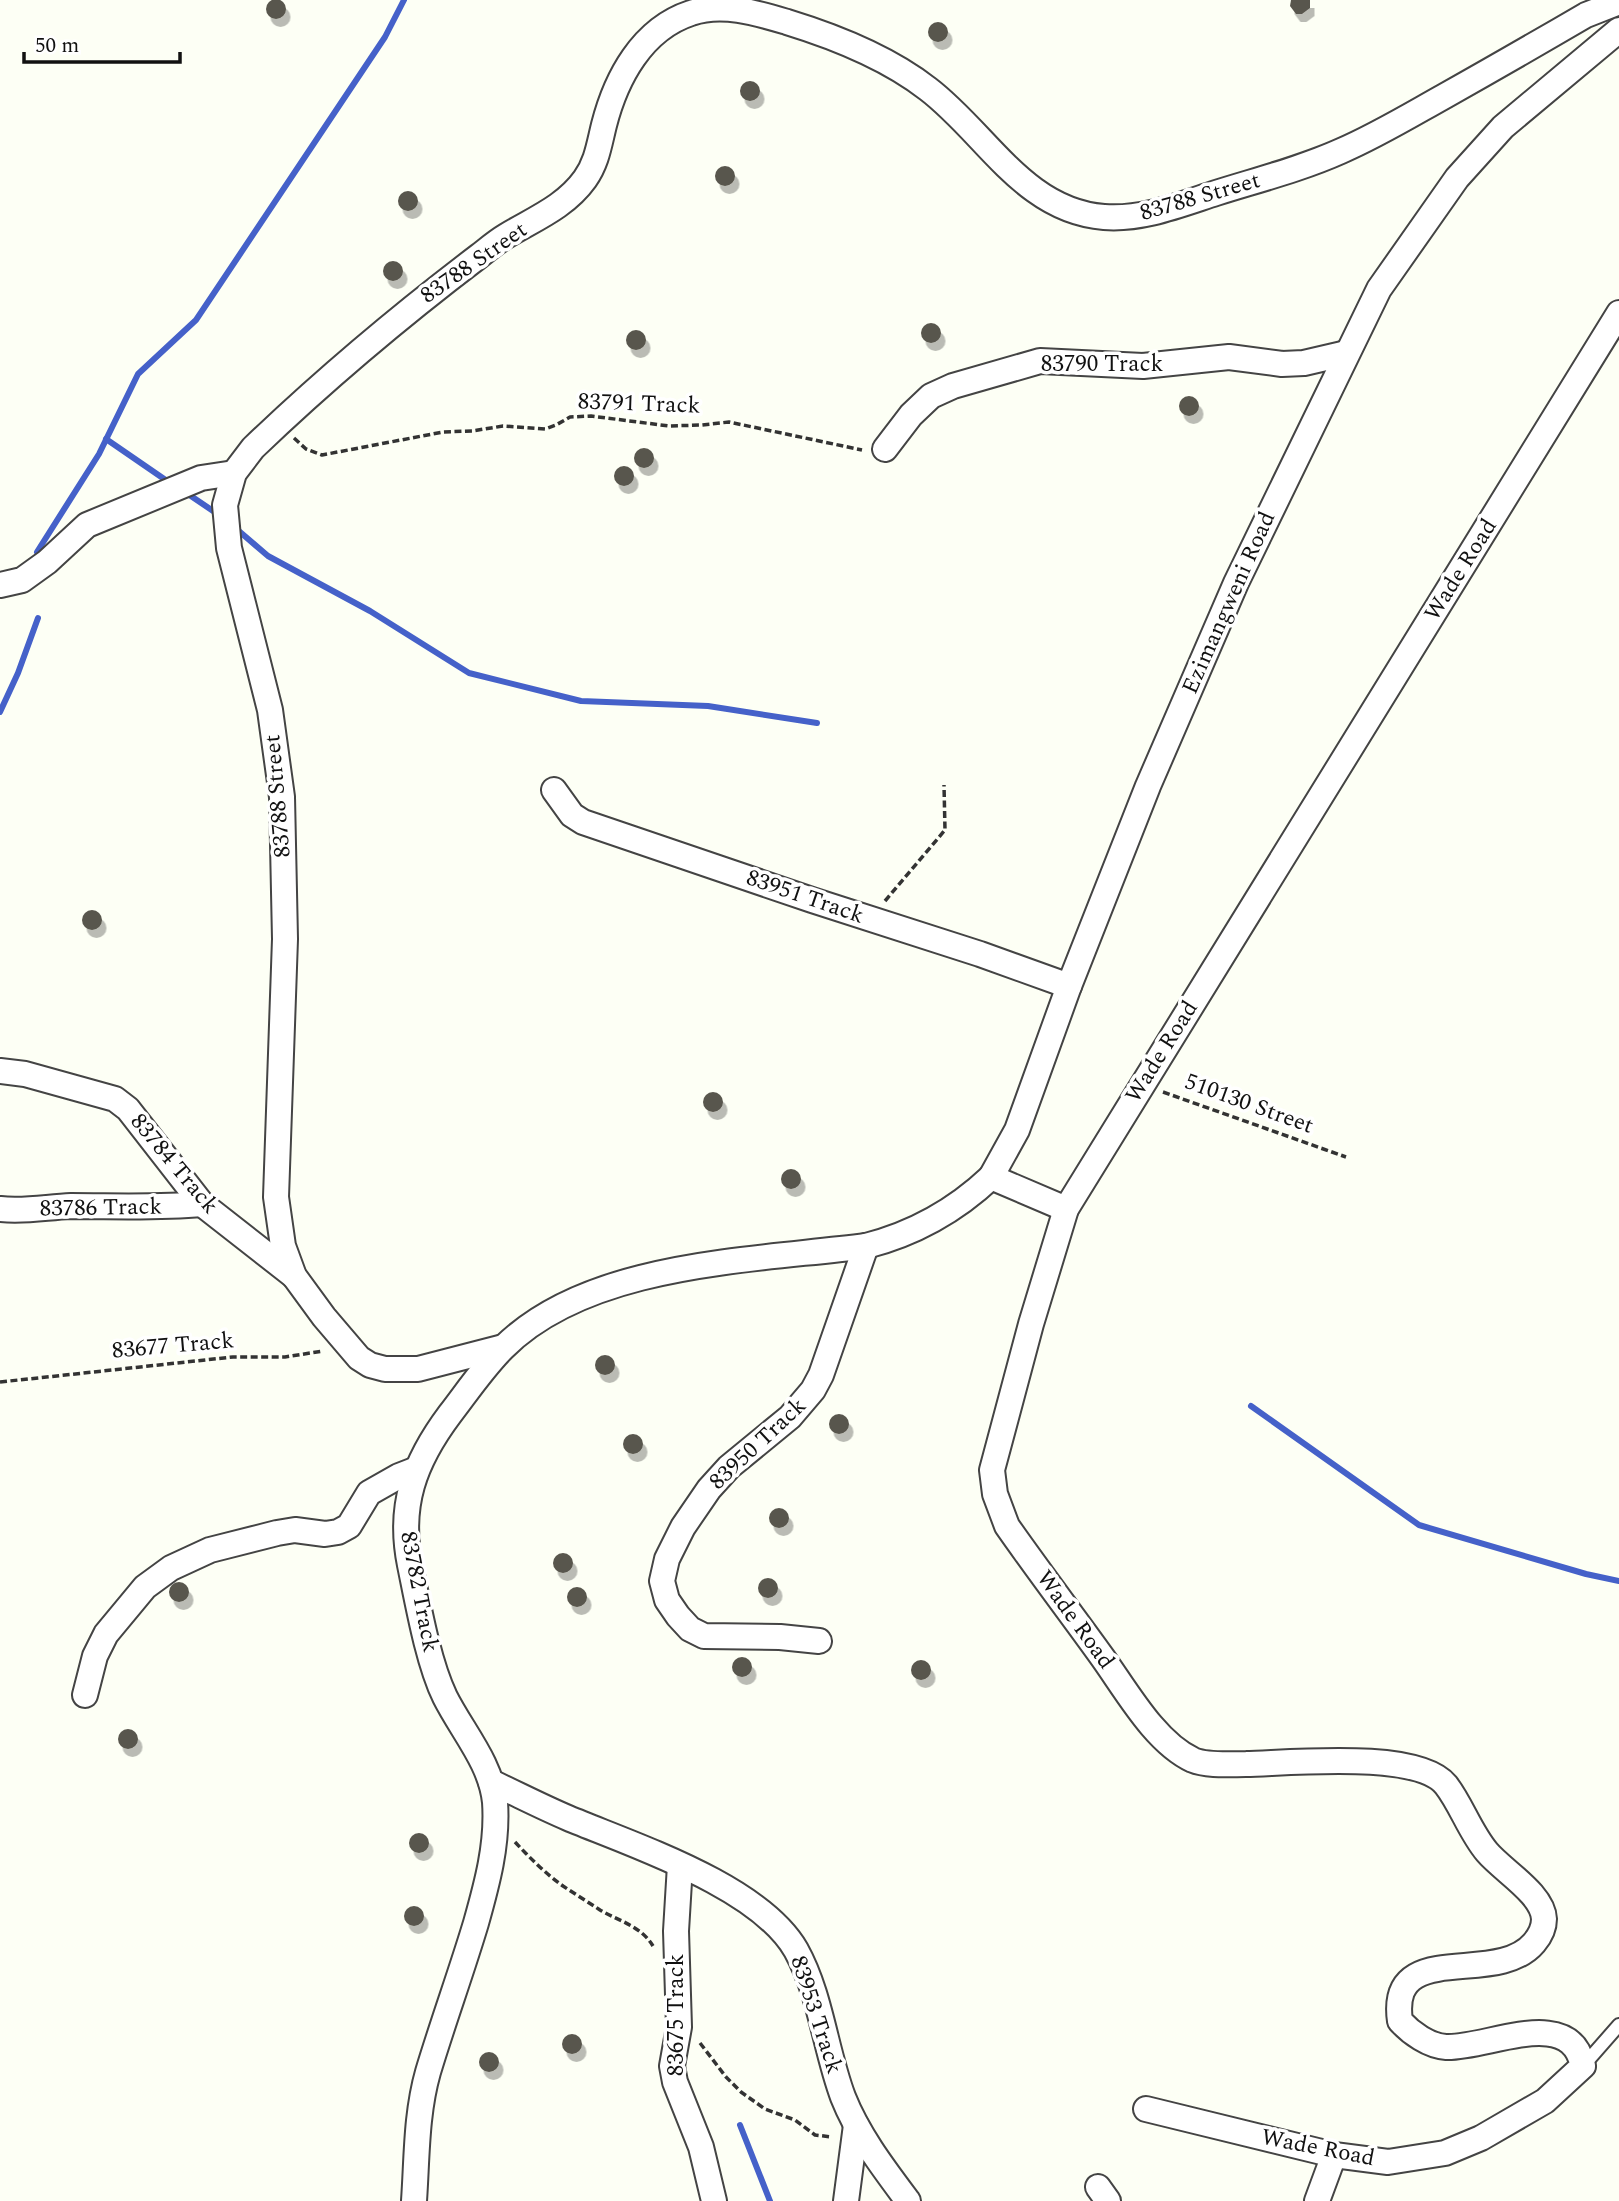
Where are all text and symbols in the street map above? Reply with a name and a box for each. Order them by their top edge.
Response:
scale bar [24,21,180,65]
text: 50 m [35,30,79,62]
street label: 83788 Street [1136,163,1264,231]
street label: 83788 Street [413,213,535,313]
street label: 83790 Track [1041,347,1163,382]
street label: 83791 Track [577,384,701,424]
street label: Ezimangweni Road [1173,506,1285,700]
street label: Wade Road [1416,512,1506,628]
street label: 83788 Street [255,733,301,859]
street label: 83951 Track [741,861,869,934]
street label: Wade Road [1117,994,1207,1110]
street label: 510130 Street [1180,1064,1318,1144]
street label: 83784 Track [121,1106,227,1222]
street label: 83786 Track [39,1189,163,1227]
street label: 83677 Track [110,1323,236,1369]
street label: 83950 Track [701,1389,815,1499]
street label: 83782 Track [390,1529,448,1656]
street label: Wade Road [1027,1563,1123,1677]
street label: 83953 Track [780,1951,852,2079]
street label: 83675 Track [659,1954,694,2076]
street label: Wade Road [1258,2120,1378,2176]

